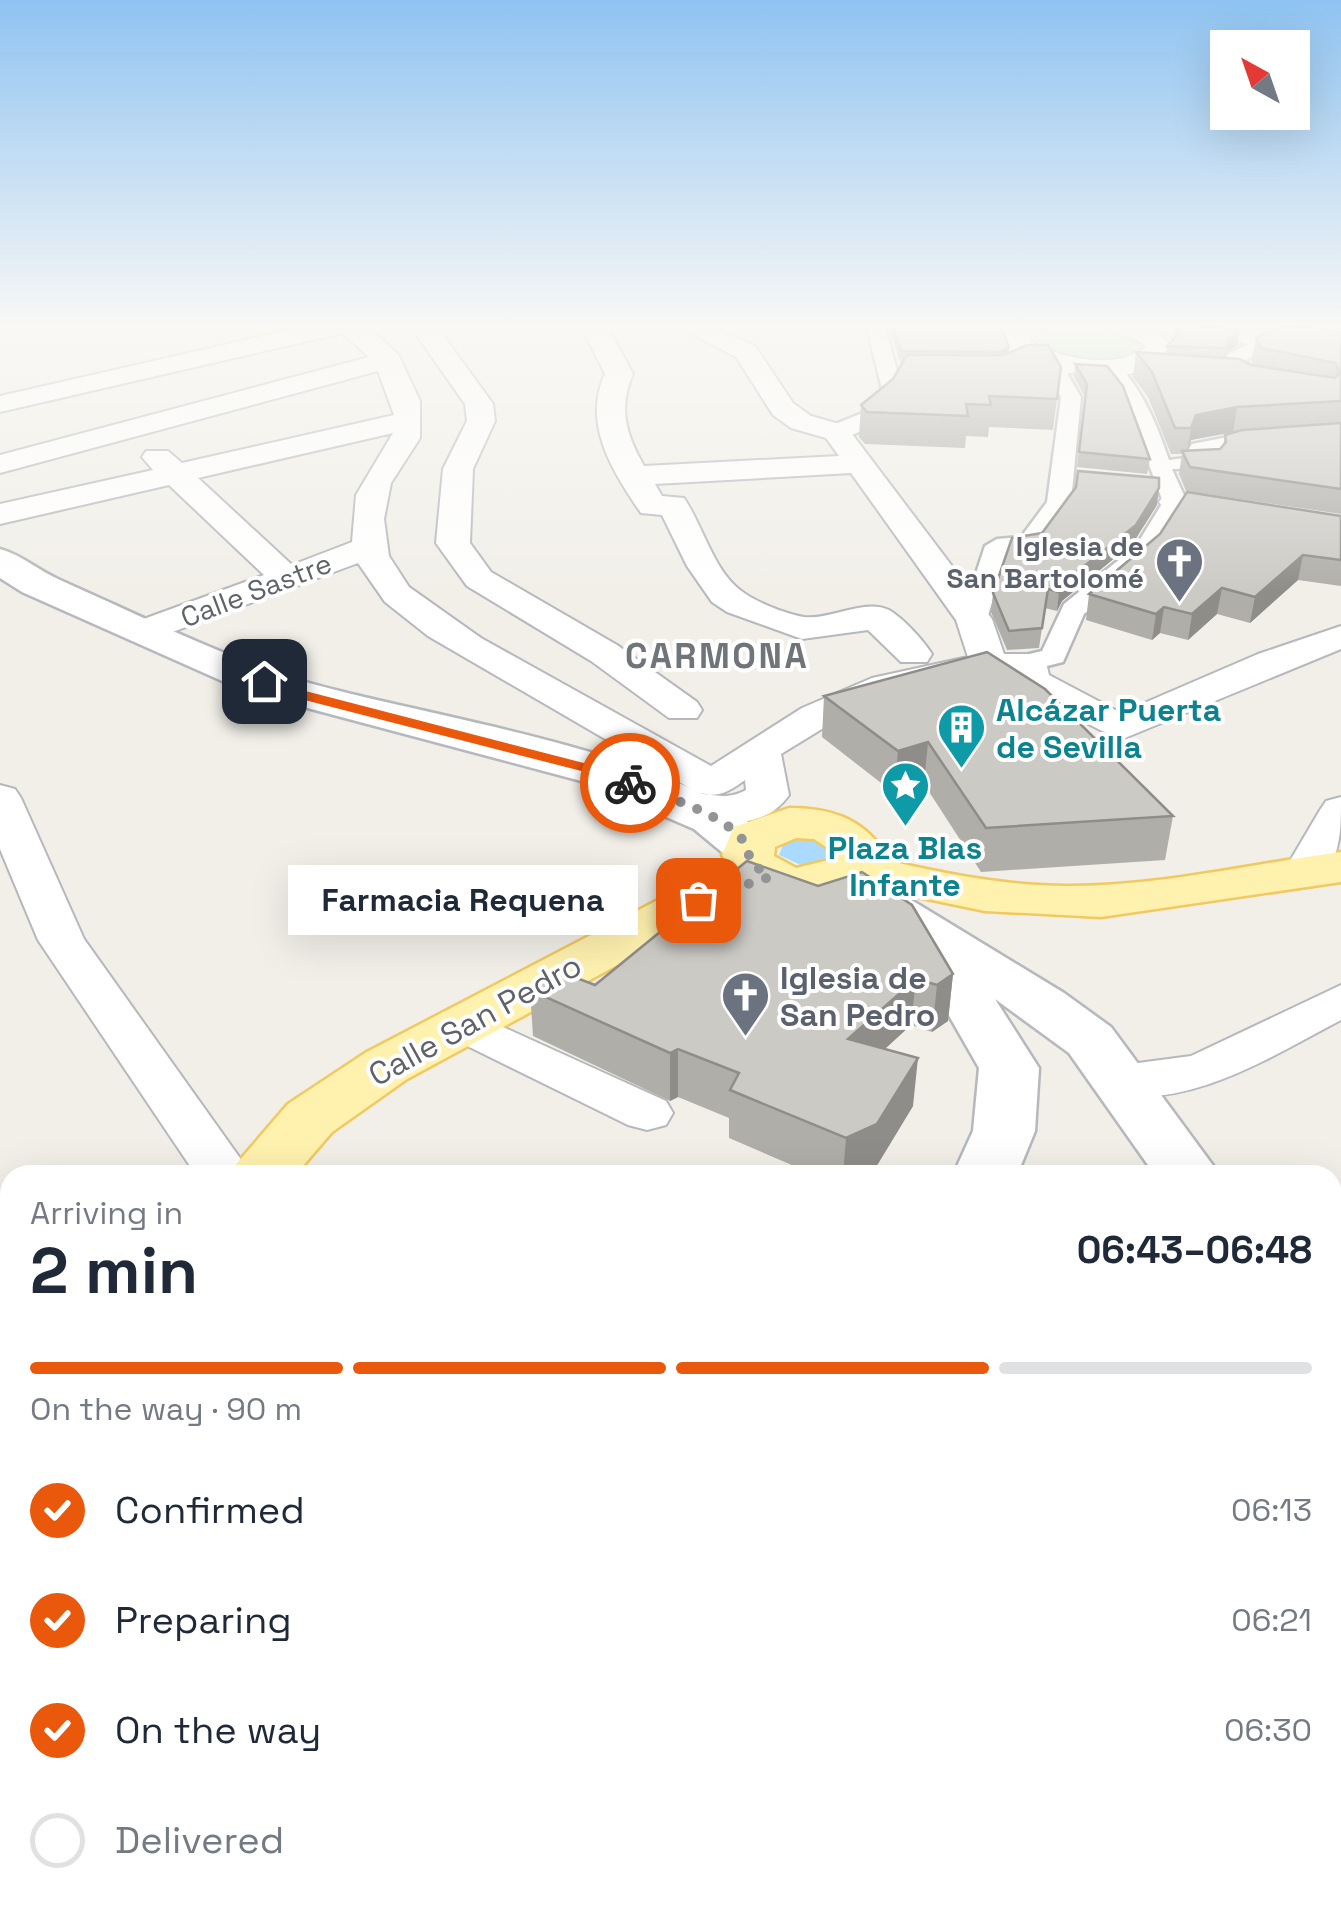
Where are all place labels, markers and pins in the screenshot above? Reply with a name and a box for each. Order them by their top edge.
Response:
place label: Iglesia de San Bartolomé [947,528,1144,596]
church icon: Iglesia de San Bartolomé [1153,536,1205,604]
pin [222,639,307,724]
place label: Alcázar Puerta de Sevilla [996,690,1221,767]
building icon: Alcázar Puerta de Sevilla [935,702,987,770]
place icon: Plaza Blas Infante [879,760,931,828]
place label: Plaza Blas Infante [828,828,982,905]
pin [656,858,741,943]
callout: Farmacia Requena [288,865,638,935]
place label: Iglesia de San Pedro [780,958,935,1035]
church icon: Iglesia de San Pedro [719,970,771,1038]

